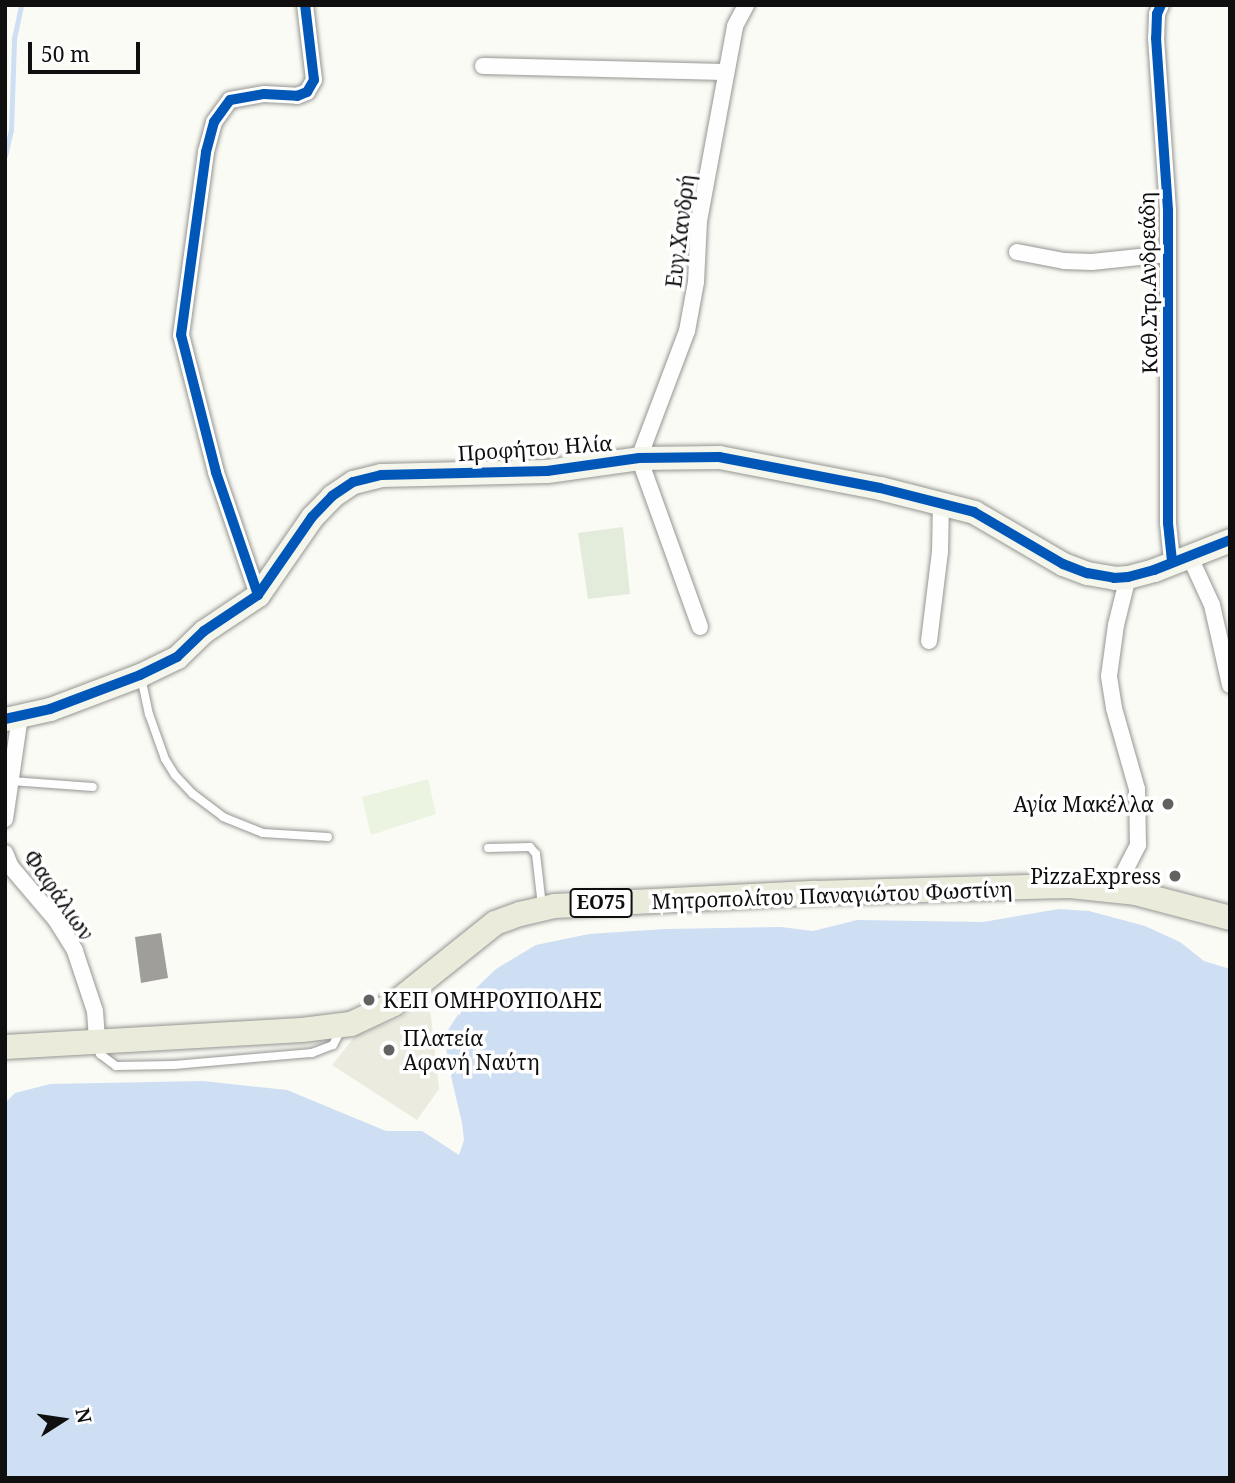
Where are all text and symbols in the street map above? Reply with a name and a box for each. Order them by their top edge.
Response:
scale bar [32,28,144,72]
text: 50 m [41,40,90,68]
street label: Ευγ.Χανδρή [661,173,699,289]
street label: Καθ.Στρ.Ανδρεάδη [1134,192,1162,374]
street label: Προφήτου Ηλία [457,430,613,466]
place label: Αγία Μακέλλα [1013,791,1154,817]
marker: Αγία Μακέλλα [1160,796,1176,812]
street label: Φαφάλιων [19,845,99,945]
place label: PizzaExpress [1030,863,1161,889]
marker: PizzaExpress [1167,868,1183,884]
street label: Μητροπολίτου Παναγιώτου Φωστίνη [651,876,1013,914]
road number: ΕΟ75 [570,888,632,918]
place label: ΚΕΠ ΟΜΗΡΟΥΠΟΛΗΣ [383,987,602,1013]
marker: ΚΕΠ ΟΜΗΡΟΥΠΟΛΗΣ [361,992,377,1008]
place label: Πλατεία Αφανή Ναύτη [403,1025,540,1075]
marker: Πλατεία Αφανή Ναύτη [381,1042,397,1058]
north arrow [28,1385,98,1455]
text: N [69,1406,98,1426]

